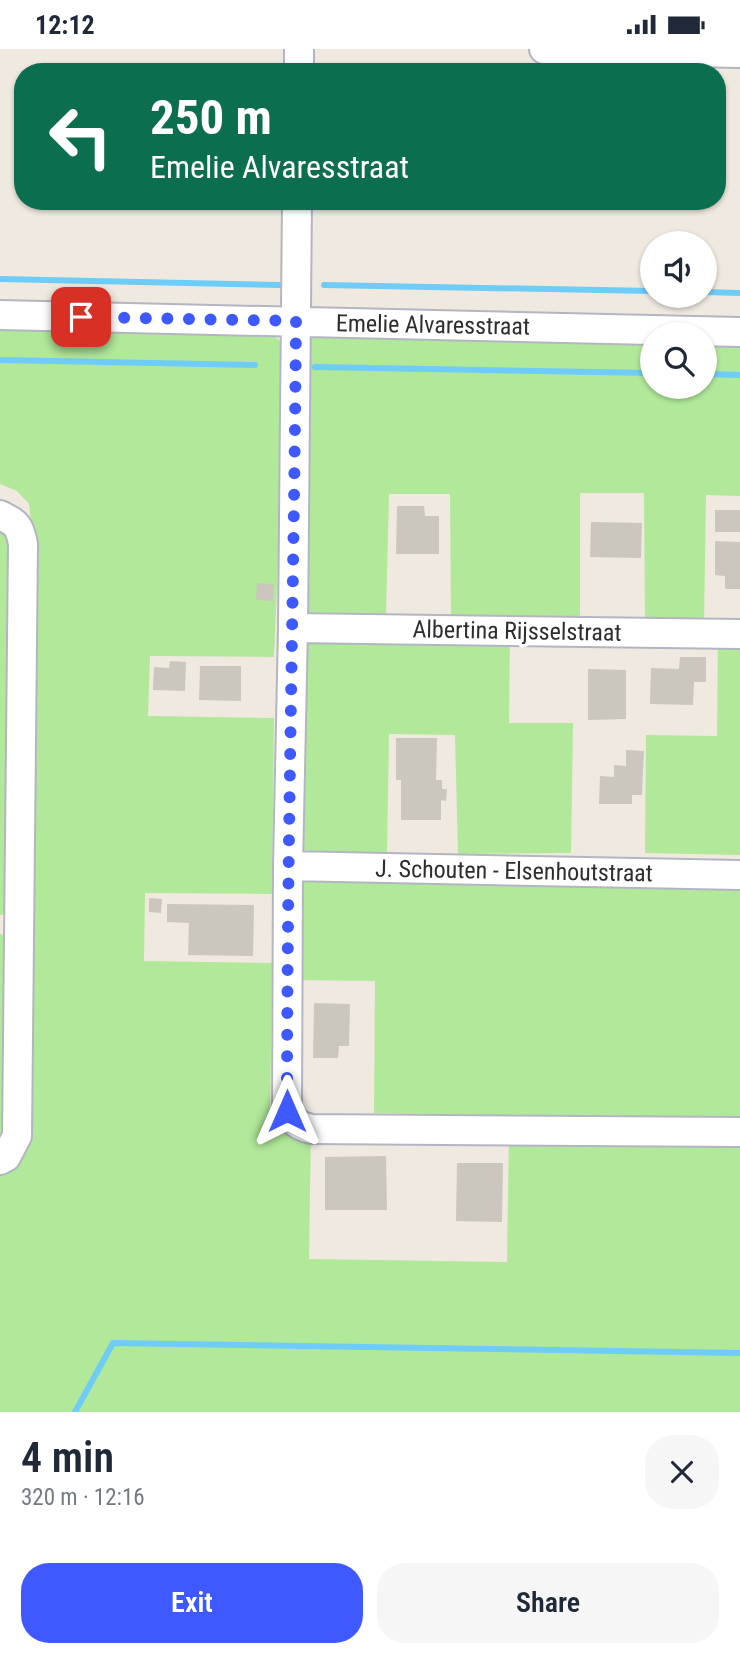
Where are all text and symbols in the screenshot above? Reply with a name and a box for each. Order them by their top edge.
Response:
text: 12:12 [35,10,95,40]
text: 250 m [150,89,272,146]
icon: left [35,91,126,182]
text: Emelie Alvaresstraat [150,148,409,186]
map controls [640,231,717,399]
button: sound [640,231,717,308]
pin [51,287,111,347]
icon: arrive [62,298,100,336]
street label: Emelie Alvaresstraat [336,309,530,341]
button: search [640,322,717,399]
street label: Albertina Rijsselstraat [412,615,622,647]
street label: J. Schouten - Elsenhoutstraat [375,855,653,887]
position arrow [250,1074,324,1148]
text: 4 min [21,1433,114,1482]
button: close [645,1435,719,1509]
text: 320 m · 12:16 [21,1484,145,1511]
button: Exit [21,1563,363,1643]
button: Share [377,1563,719,1643]

